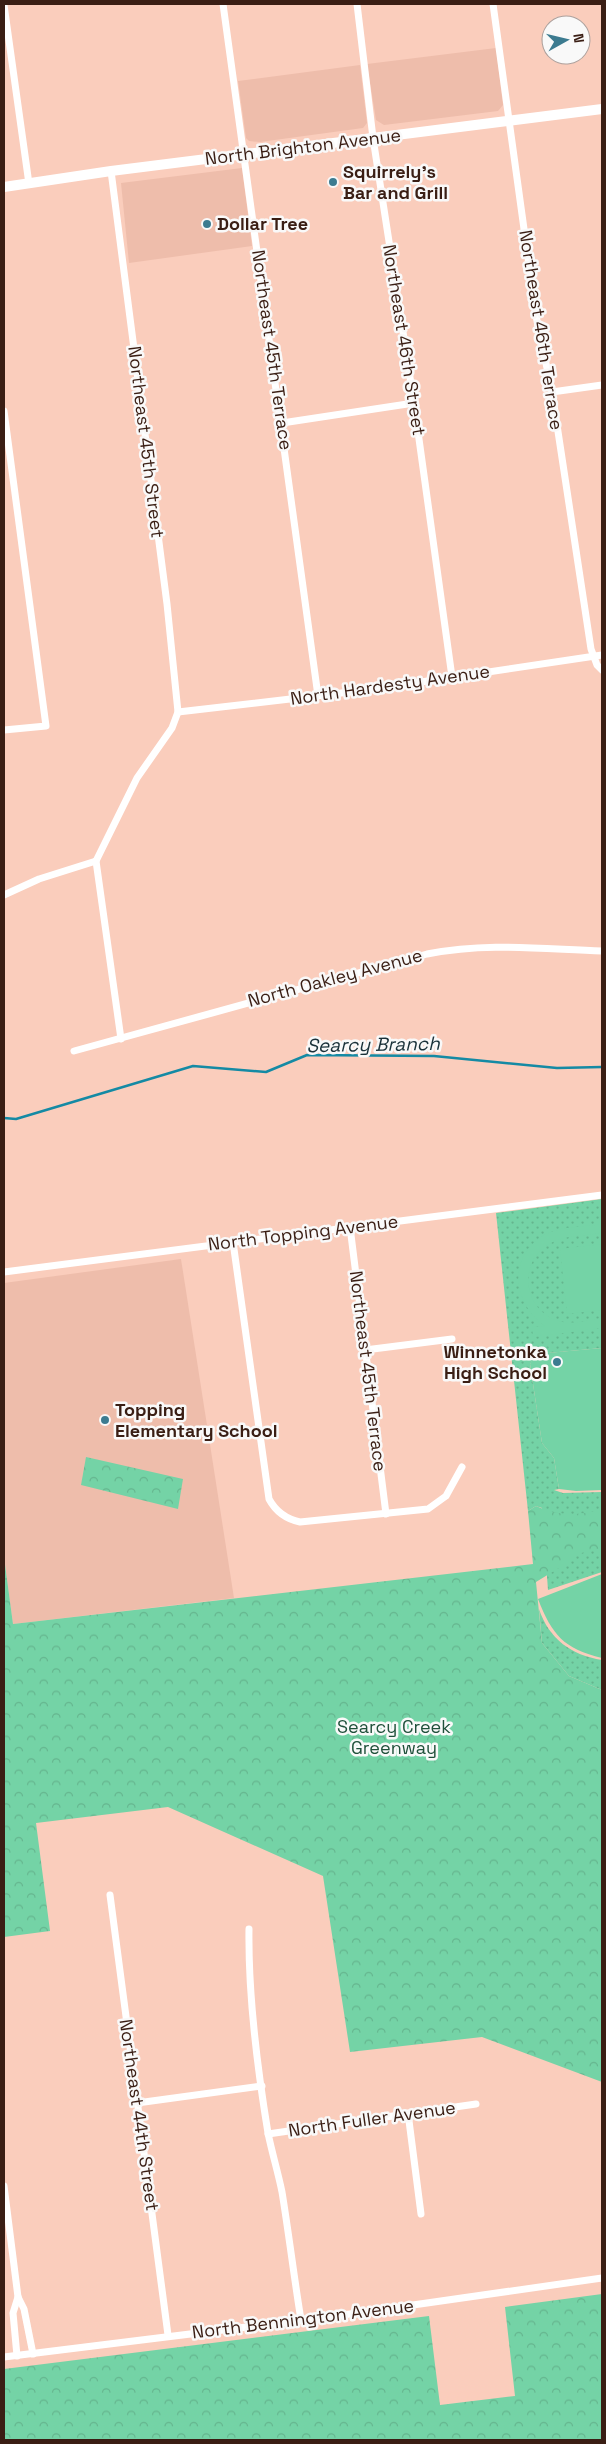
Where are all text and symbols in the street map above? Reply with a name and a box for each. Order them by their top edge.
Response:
north arrow [541,15,591,65]
text: N [569,32,588,44]
street label: North Brighton Avenue [204,123,402,170]
place label: Squirrely's Bar and Grill [343,160,448,204]
marker: Squirrely's Bar and Grill [327,176,339,188]
place label: Dollar Tree [217,212,308,235]
marker: Dollar Tree [201,218,213,230]
street label: Northeast 46th Terrace [514,228,569,432]
street label: Northeast 46th Street [378,243,431,437]
street label: Northeast 45th Terrace [247,248,298,452]
street label: Northeast 45th Street [123,345,170,539]
street label: North Hardesty Avenue [289,659,491,710]
street label: North Oakley Avenue [245,943,425,1012]
water label: Searcy Branch [306,1031,440,1058]
street label: North Topping Avenue [207,1209,399,1256]
street label: Northeast 45th Terrace [345,1269,392,1473]
place label: Winnetonka High School [443,1340,548,1384]
marker: Winnetonka High School [551,1356,563,1368]
place label: Topping Elementary School [115,1398,278,1442]
marker: Topping Elementary School [99,1414,111,1426]
park label: Searcy Creek Greenway [337,1715,451,1759]
street label: Northeast 44th Street [115,2017,164,2212]
street label: North Fuller Avenue [287,2095,457,2142]
street label: North Bennington Avenue [191,2293,415,2344]

